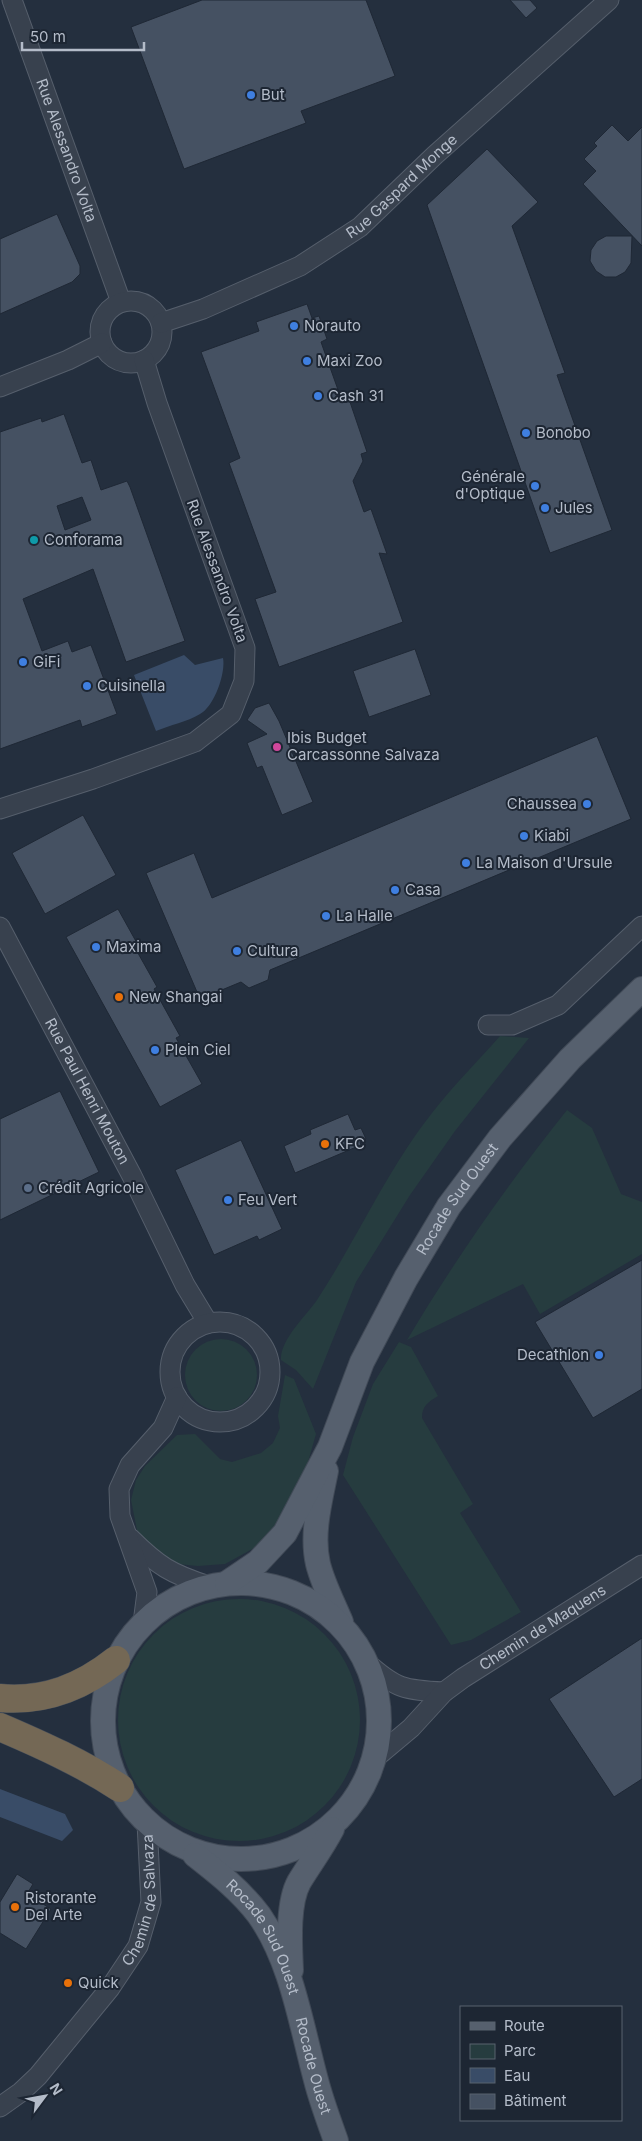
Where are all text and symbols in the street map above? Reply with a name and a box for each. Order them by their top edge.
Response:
scale bar [22,20,145,52]
text: 50 m [30,27,66,46]
street label: Rue Alessandro Volta [32,76,101,225]
place label: But [261,85,285,104]
marker: But [245,89,257,101]
street label: Rue Gaspard Monge [342,130,461,242]
place label: Norauto [304,316,361,335]
marker: Norauto [288,320,300,332]
place label: Maxi Zoo [317,351,382,370]
marker: Maxi Zoo [301,355,313,367]
place label: Cash 31 [328,386,384,405]
marker: Cash 31 [312,390,324,402]
place label: Bonobo [536,423,591,442]
marker: Bonobo [520,427,532,439]
place label: Générale d'Optique [455,467,525,503]
marker: Générale d'Optique [529,480,541,492]
street label: Rue Alessandro Volta [183,497,252,645]
place label: Jules [555,498,593,517]
marker: Jules [539,502,551,514]
place label: Conforama [44,530,123,549]
marker: Conforama [28,534,40,546]
place label: GiFi [33,652,60,671]
marker: GiFi [17,656,29,668]
place label: Cuisinella [97,676,165,695]
marker: Cuisinella [81,680,93,692]
place label: Ibis Budget Carcassonne Salvaza [287,728,440,764]
marker: Ibis Budget Carcassonne Salvaza [271,741,283,753]
place label: Chaussea [507,794,577,813]
marker: Chaussea [581,798,593,810]
place label: Kiabi [534,826,569,845]
marker: Kiabi [518,830,530,842]
place label: La Maison d'Ursule [476,853,612,872]
marker: La Maison d'Ursule [460,857,472,869]
place label: Casa [405,880,441,899]
marker: Casa [389,884,401,896]
place label: La Halle [336,906,393,925]
marker: La Halle [320,910,332,922]
place label: Maxima [106,937,161,956]
marker: Maxima [90,941,102,953]
place label: Cultura [247,941,299,960]
marker: Cultura [231,945,243,957]
place label: New Shangai [129,987,222,1006]
marker: New Shangai [113,991,125,1003]
street label: Rue Paul Henri Mouton [41,1015,134,1168]
place label: Plein Ciel [165,1040,231,1059]
marker: Plein Ciel [149,1044,161,1056]
place label: KFC [335,1134,365,1153]
marker: KFC [319,1138,331,1150]
street label: Rocade Sud Ouest [412,1139,502,1258]
place label: Crédit Agricole [38,1178,144,1197]
marker: Crédit Agricole [22,1182,34,1194]
place label: Feu Vert [238,1190,297,1209]
marker: Feu Vert [222,1194,234,1206]
place label: Decathlon [517,1345,589,1364]
marker: Decathlon [593,1349,605,1361]
street label: Chemin de Maquens [476,1580,609,1674]
street label: Chemin de Salvaza [117,1834,160,1970]
street label: Rocade Sud Ouest [222,1875,304,1997]
place label: Ristorante Del Arte [25,1888,96,1924]
marker: Ristorante Del Arte [9,1901,21,1913]
place label: Quick [78,1973,120,1992]
marker: Quick [62,1977,74,1989]
legend [460,2006,622,2121]
street label: Rocade Ouest [292,2015,336,2117]
text: Route [504,2016,545,2035]
text: Parc [504,2041,536,2060]
text: Eau [504,2066,530,2085]
north arrow [20,2071,70,2121]
text: N [46,2080,66,2098]
text: Bâtiment [504,2091,567,2110]

